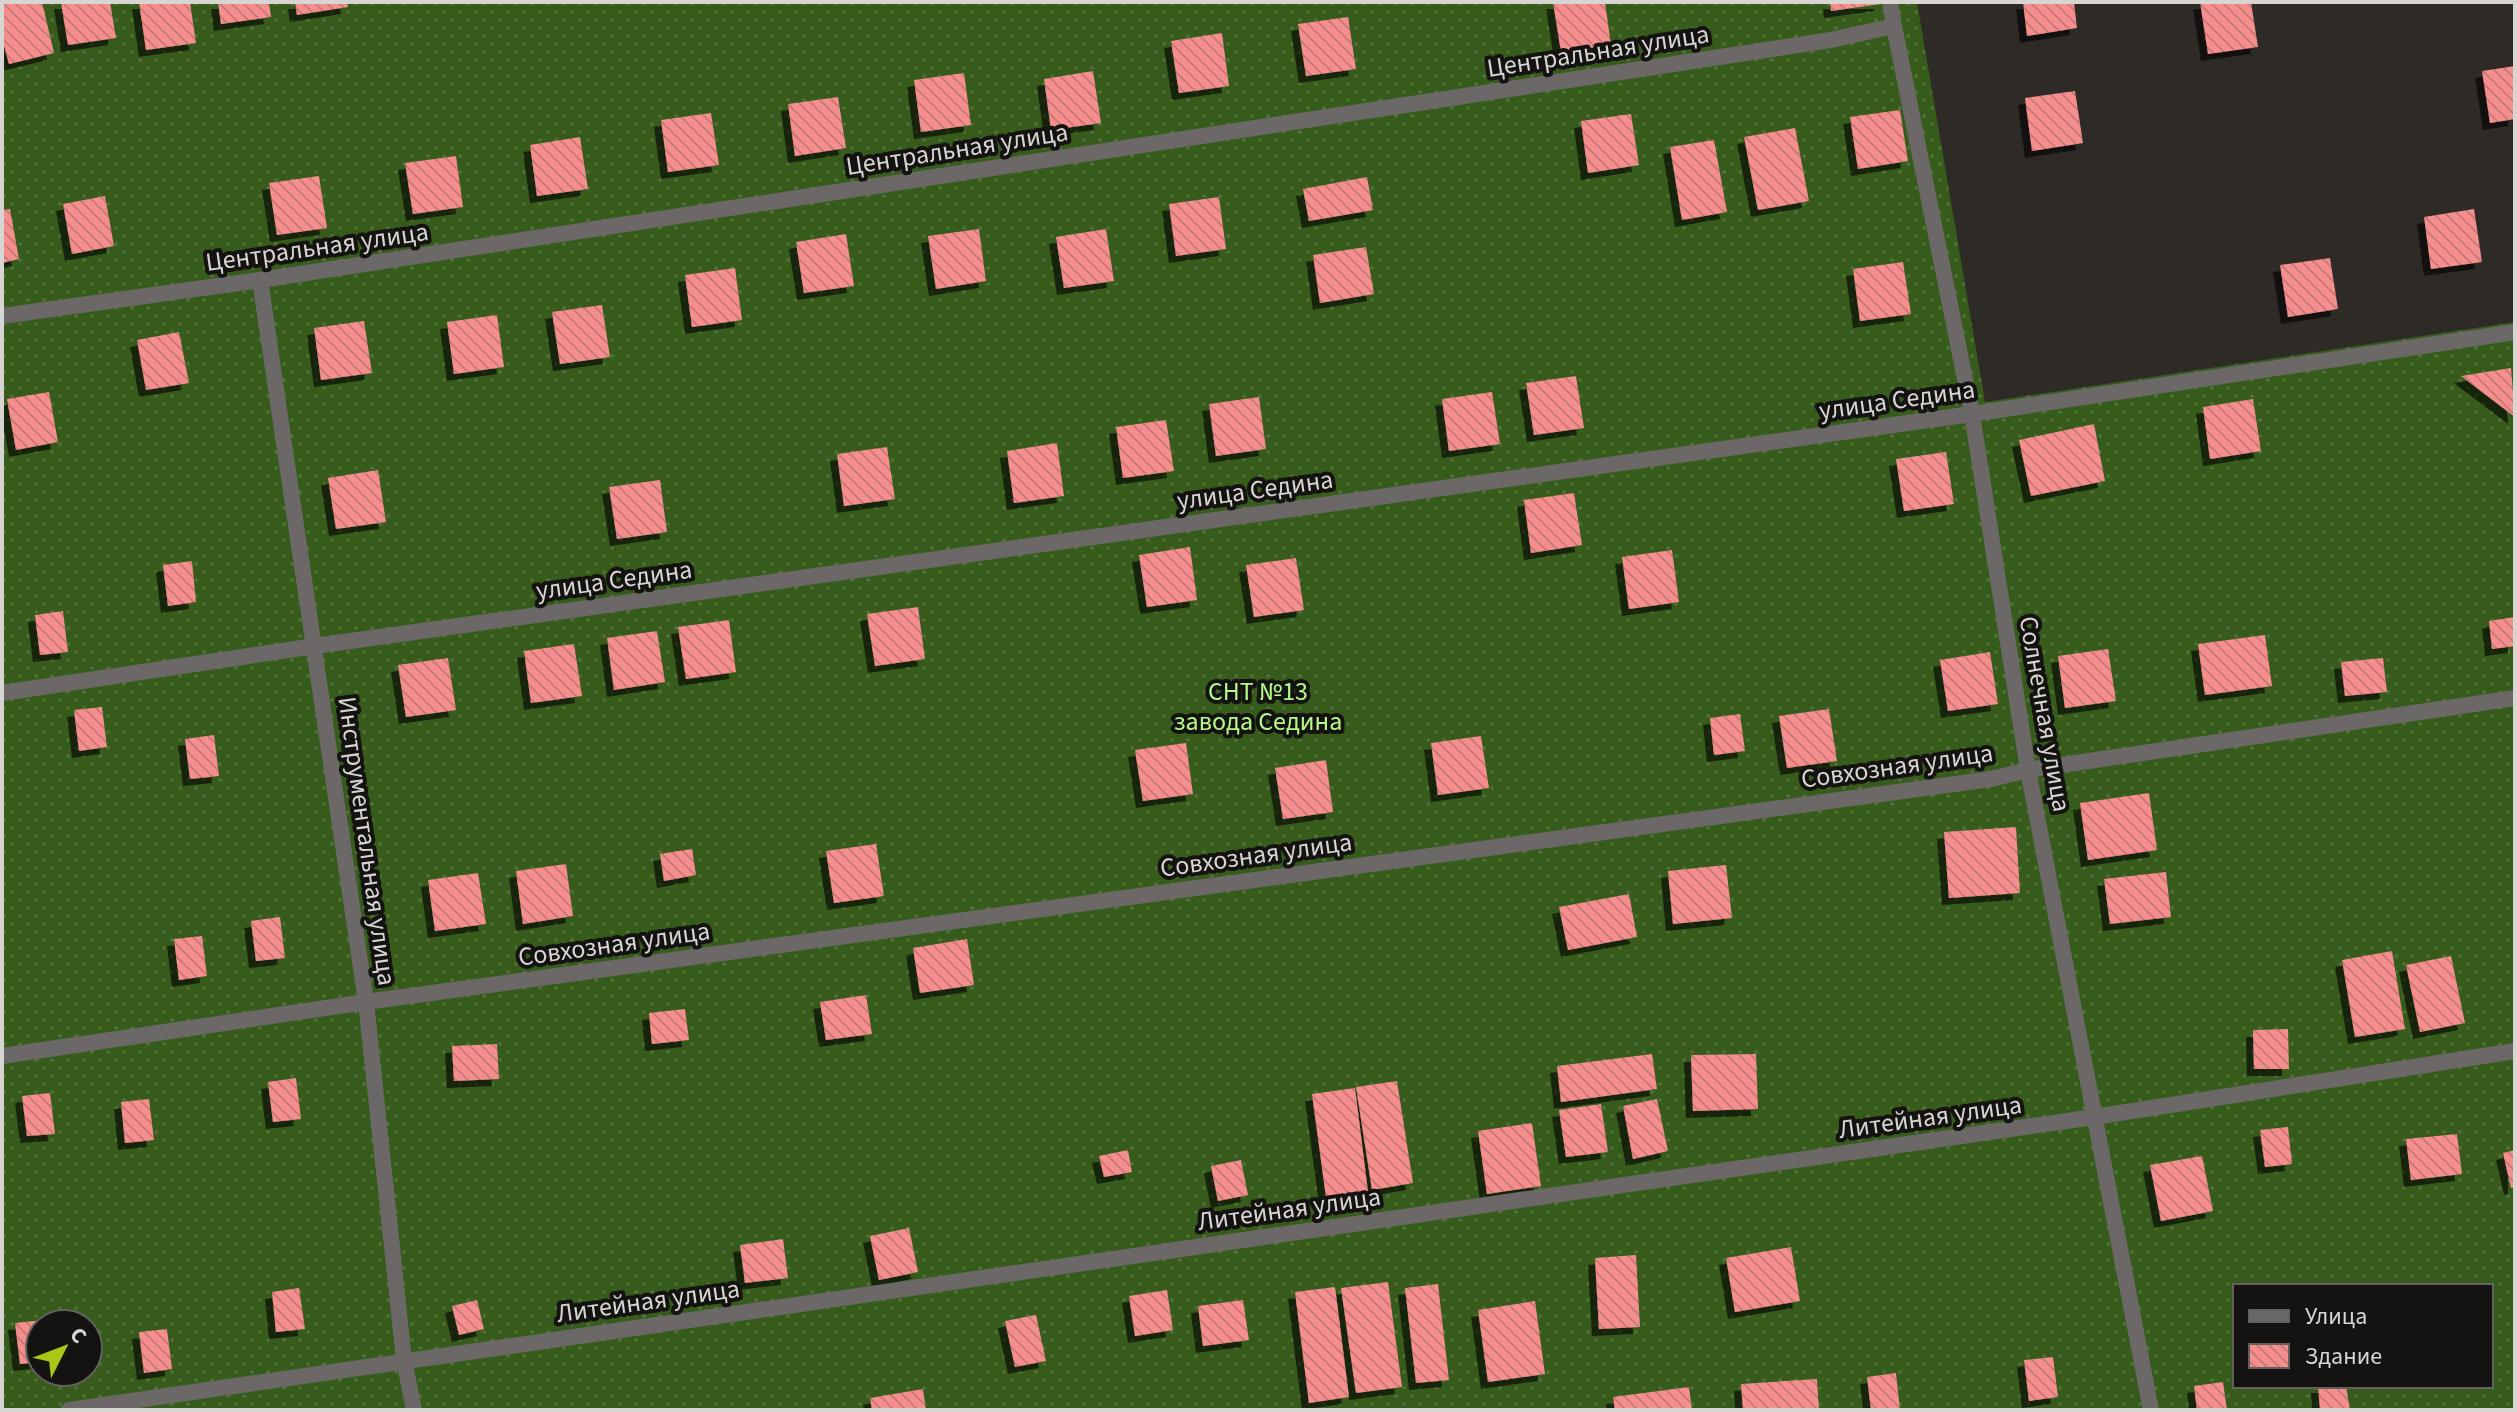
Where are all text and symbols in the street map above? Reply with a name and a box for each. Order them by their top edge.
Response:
street label: Центральная улица [1484,15,1712,87]
street label: Центральная улица [843,113,1071,185]
street label: Центральная улица [203,213,431,281]
street label: улица Седина [1817,371,1977,429]
street label: улица Седина [1175,461,1335,519]
street label: улица Седина [534,551,694,609]
street label: Солнечная улица [2010,613,2080,815]
park label: СНТ №13 завода Седина [1174,673,1342,740]
street label: Инструментальная улица [328,694,406,988]
street label: Совхозная улица [1799,734,1995,798]
street label: Совхозная улица [1158,823,1354,887]
street label: Совхозная улица [516,912,712,976]
street label: Литейная улица [1836,1086,2024,1148]
street label: Литейная улица [1195,1178,1383,1240]
street label: Литейная улица [554,1270,742,1332]
legend [2233,1284,2493,1388]
text: Улица [2305,1299,2367,1334]
north arrow [24,1308,104,1388]
text: С [62,1320,94,1351]
text: Здание [2305,1339,2382,1374]

